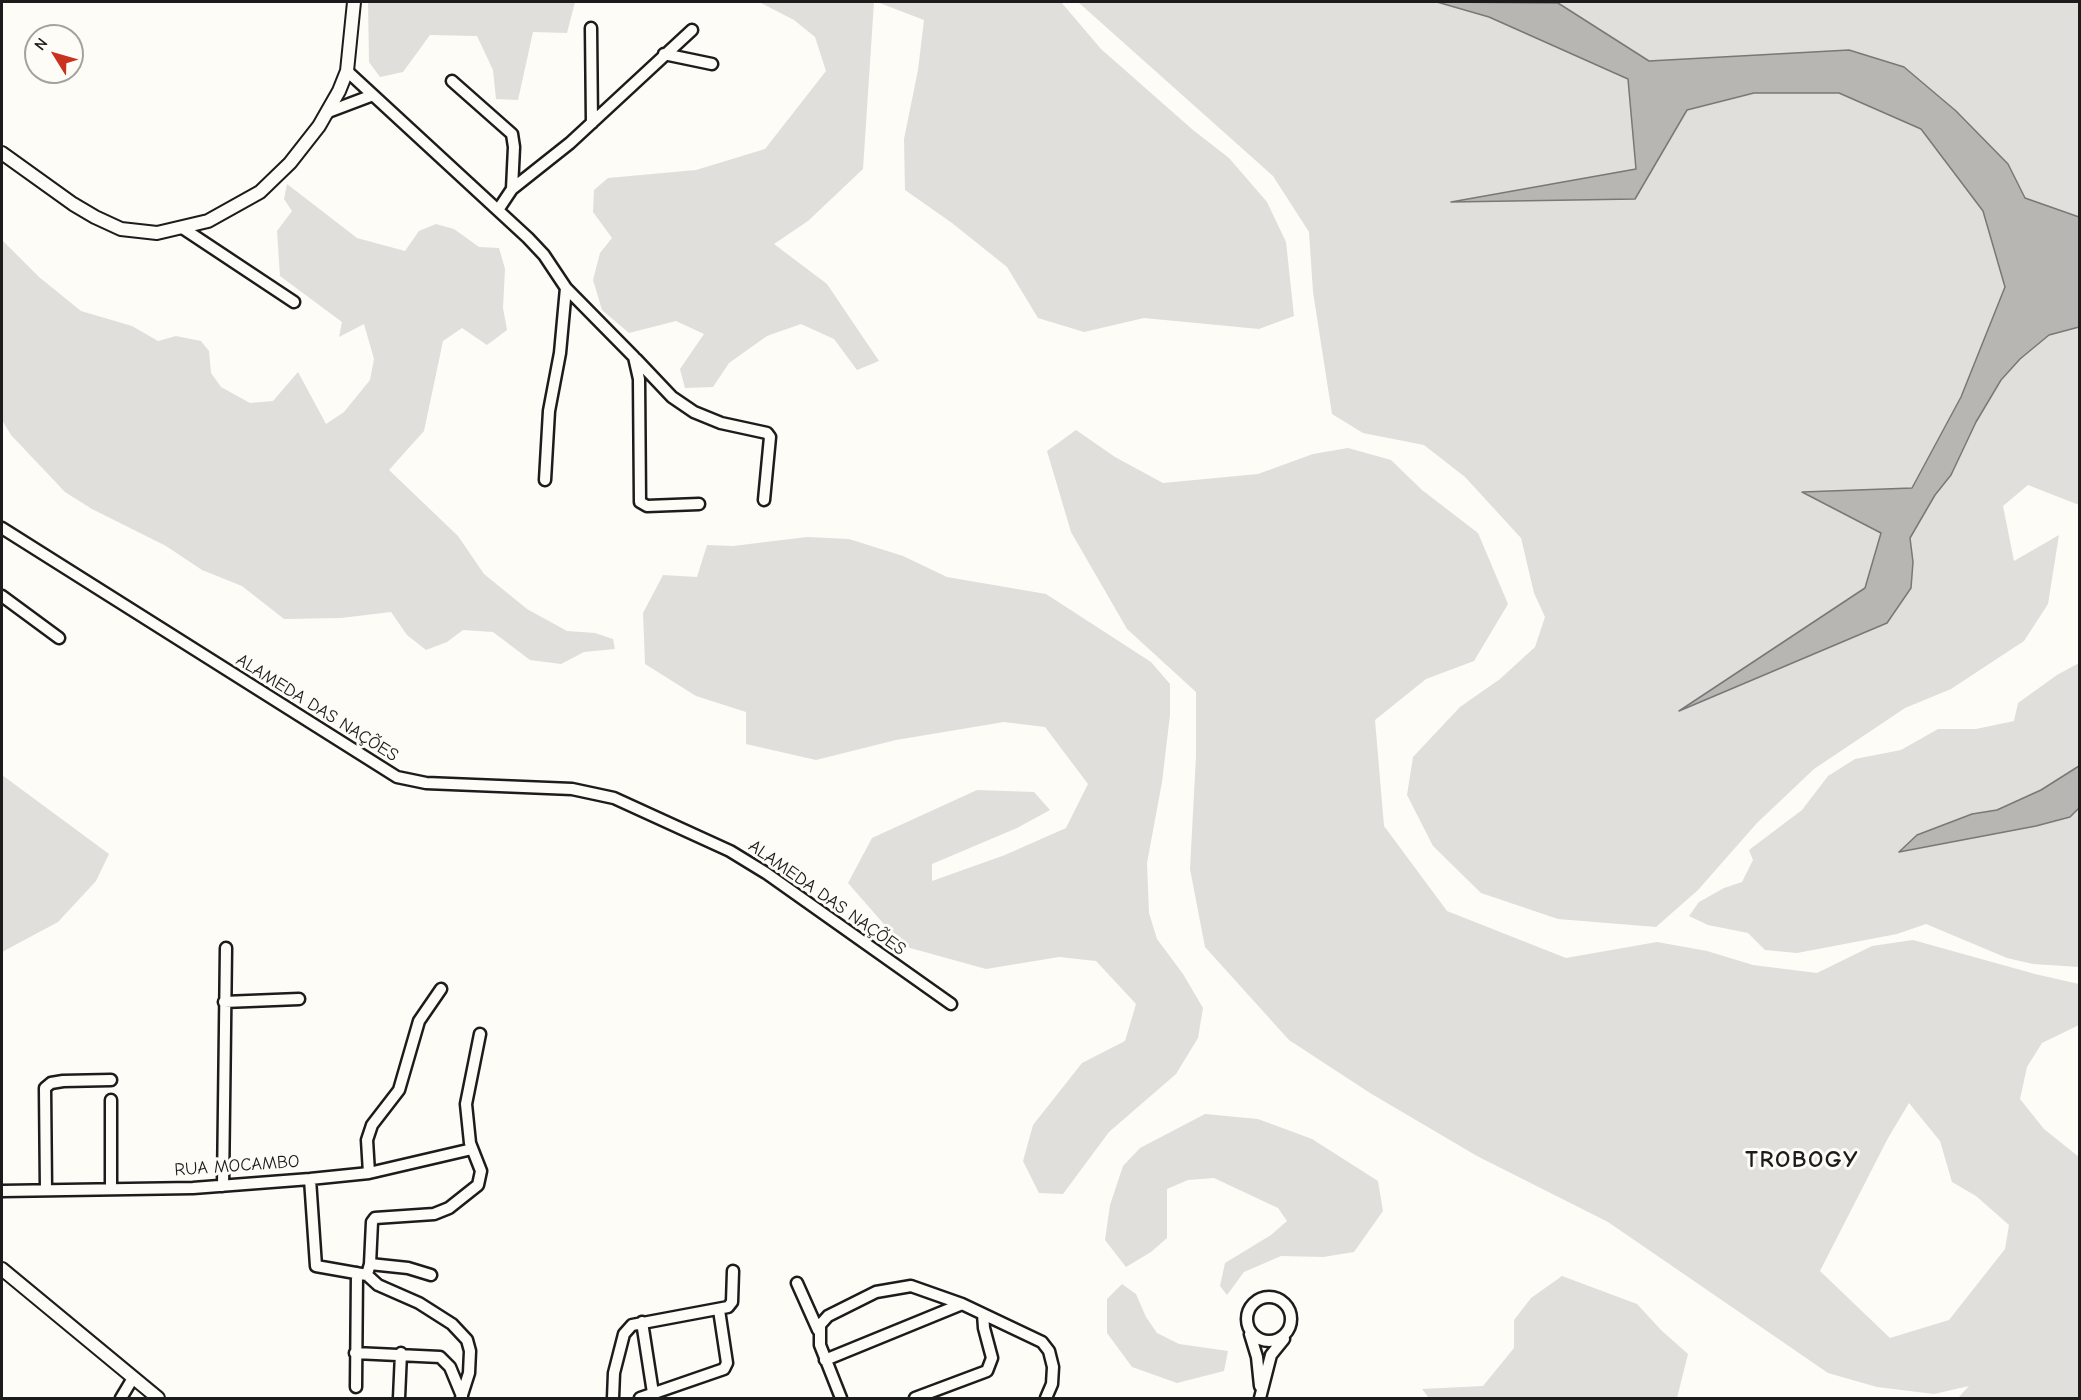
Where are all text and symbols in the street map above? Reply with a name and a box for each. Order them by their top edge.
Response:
north arrow [24,24,84,84]
text: N [31,35,52,54]
street label: ALAMEDA DAS NAÇÕES [232,649,402,767]
street label: ALAMEDA DAS NAÇÕES [744,836,910,960]
district label: TROBOGY [1745,1146,1859,1174]
street label: RUA MOCAMBO [174,1151,300,1181]

